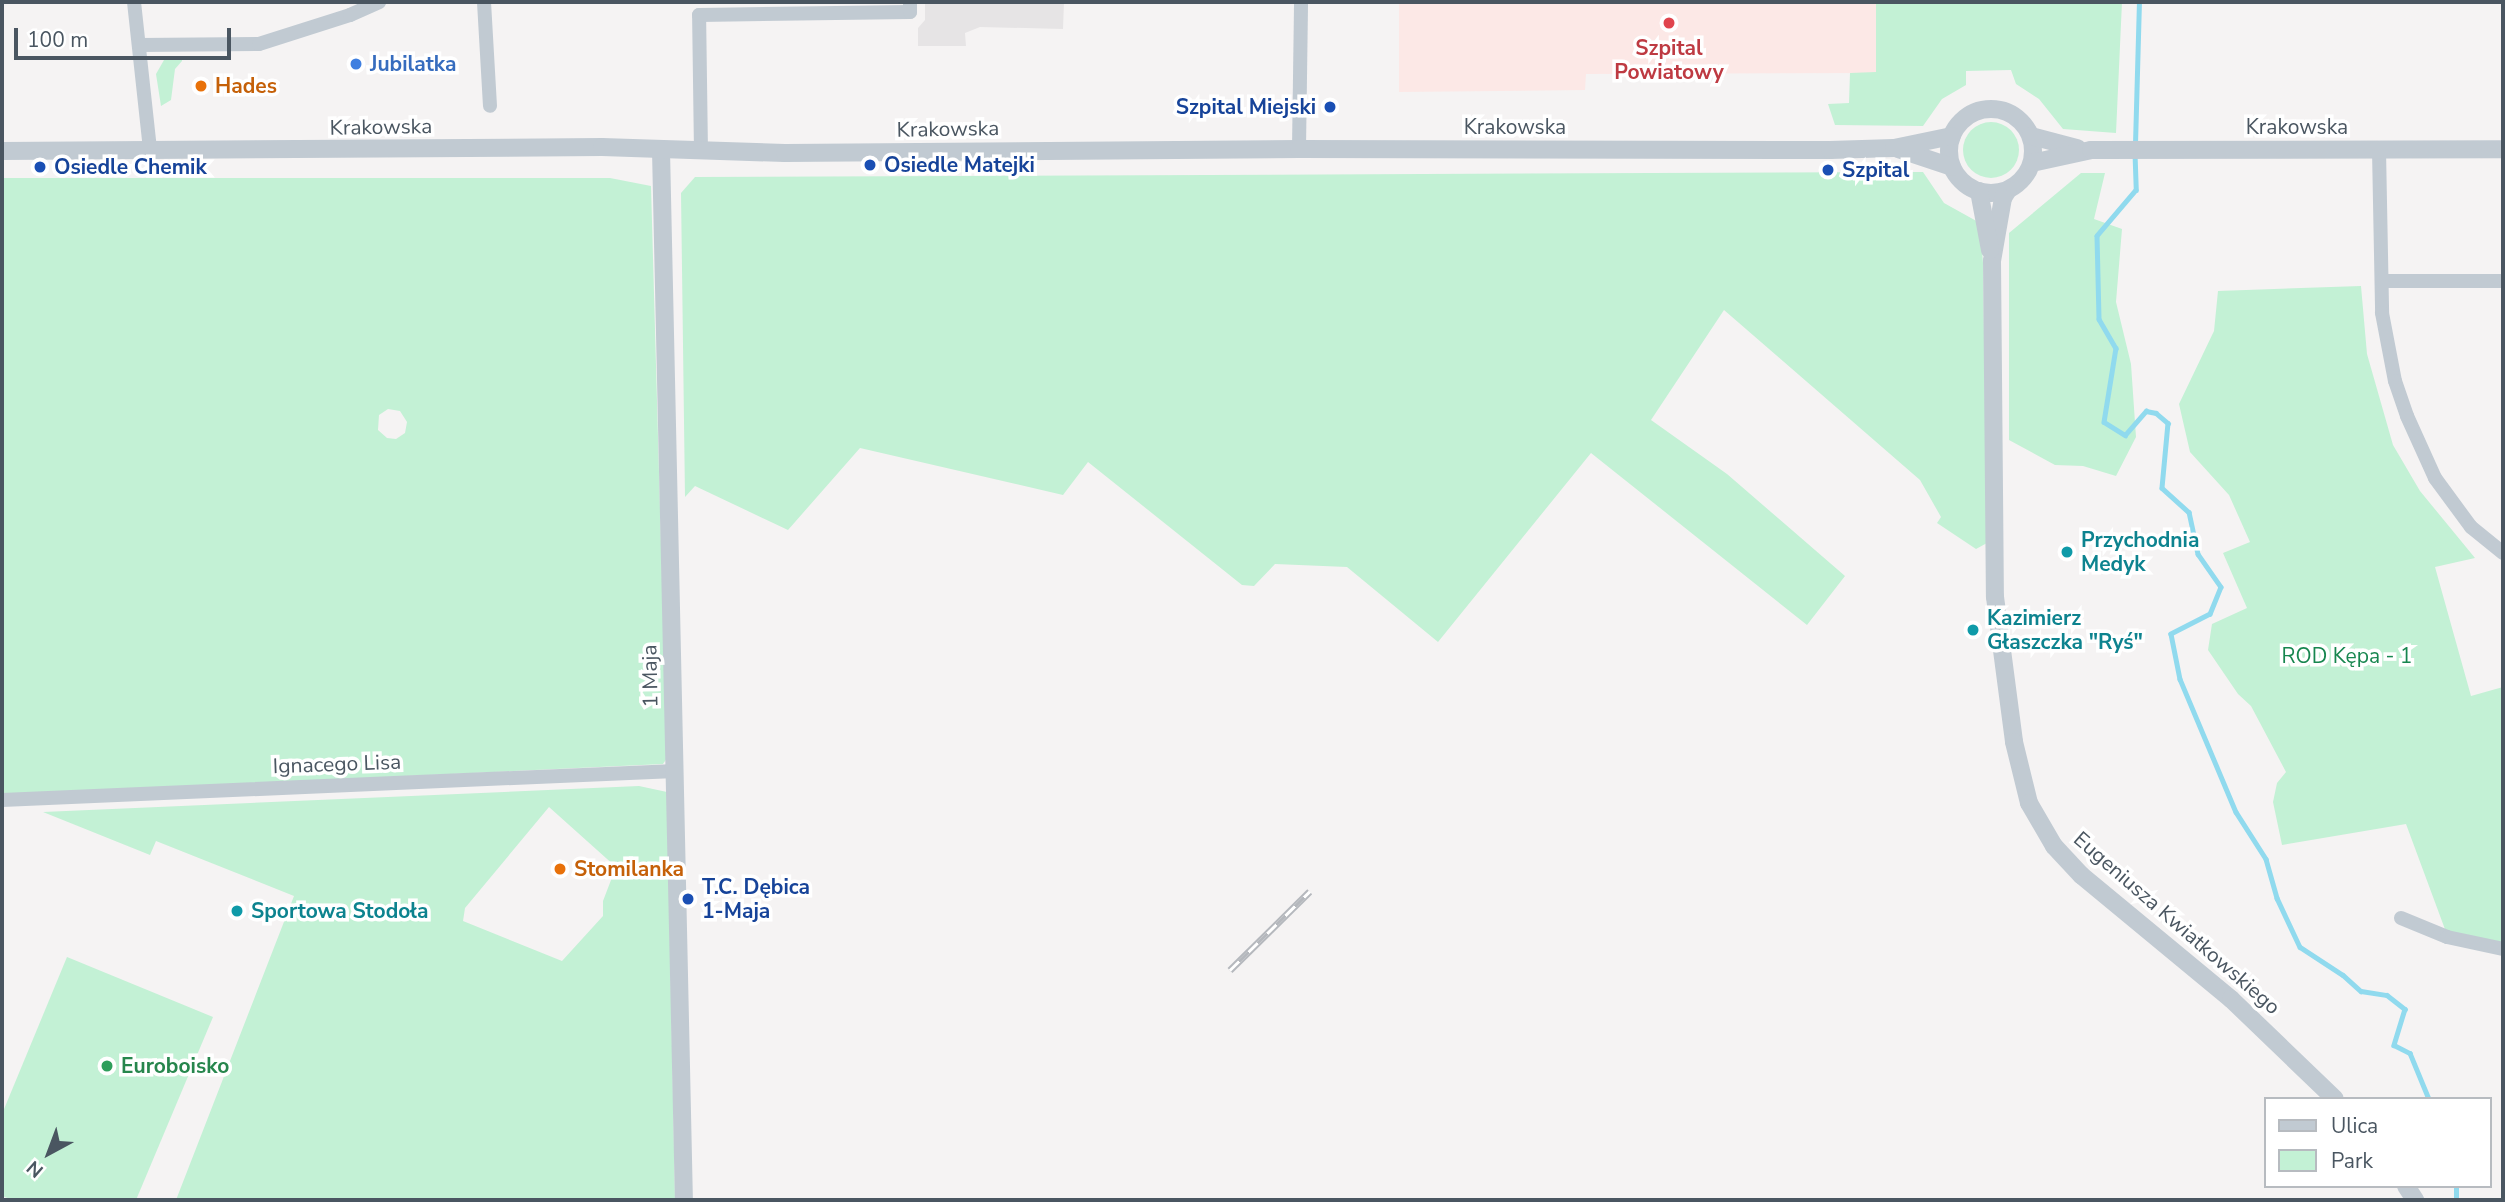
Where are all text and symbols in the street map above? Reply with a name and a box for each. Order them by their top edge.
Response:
marker: Szpital Powiatowy [1659,13,1679,33]
scale bar [18,14,234,58]
text: 100 m [27,26,88,54]
place label: Szpital Powiatowy [1614,35,1724,85]
place label: Jubilatka [370,51,456,77]
marker: Jubilatka [348,56,364,72]
place label: Hades [215,73,277,99]
marker: Hades [193,78,209,94]
place label: Szpital Miejski [1176,94,1316,120]
marker: Szpital Miejski [1322,99,1338,115]
street label: Krakowska [330,114,432,140]
street label: Krakowska [1464,114,1566,140]
street label: Krakowska [2246,114,2348,140]
street label: Krakowska [897,116,999,142]
place label: Osiedle Matejki [884,152,1035,178]
place label: Osiedle Chemik [54,154,207,180]
marker: Osiedle Matejki [862,157,878,173]
place label: Szpital [1842,157,1909,183]
marker: Osiedle Chemik [32,159,48,175]
marker: Szpital [1820,162,1836,178]
place label: Przychodnia Medyk [2081,527,2199,577]
marker: Przychodnia Medyk [2059,544,2075,560]
place label: Kazimierz Głaszczka "Ryś" [1987,605,2143,655]
marker: Kazimierz Głaszczka "Ryś" [1965,622,1981,638]
park label: ROD Kępa - 1 [2282,643,2412,669]
street label: 1 Maja [637,644,663,708]
street label: Ignacego Lisa [272,749,402,779]
street label: Eugeniusza Kwiatkowskiego [2069,826,2285,1020]
place label: Stomilanka [574,856,684,882]
marker: Stomilanka [552,861,568,877]
place label: T.C. Dębica 1-Maja [702,874,810,924]
marker: T.C. Dębica 1-Maja [680,891,696,907]
place label: Sportowa Stodoła [251,898,429,924]
marker: Sportowa Stodoła [229,903,245,919]
place label: Euroboisko [121,1053,229,1079]
marker: Euroboisko [99,1058,115,1074]
legend [2264,1097,2491,1188]
text: Ulica [2331,1112,2378,1140]
north arrow [14,1118,84,1188]
text: Park [2331,1147,2373,1175]
text: N [21,1154,49,1183]

